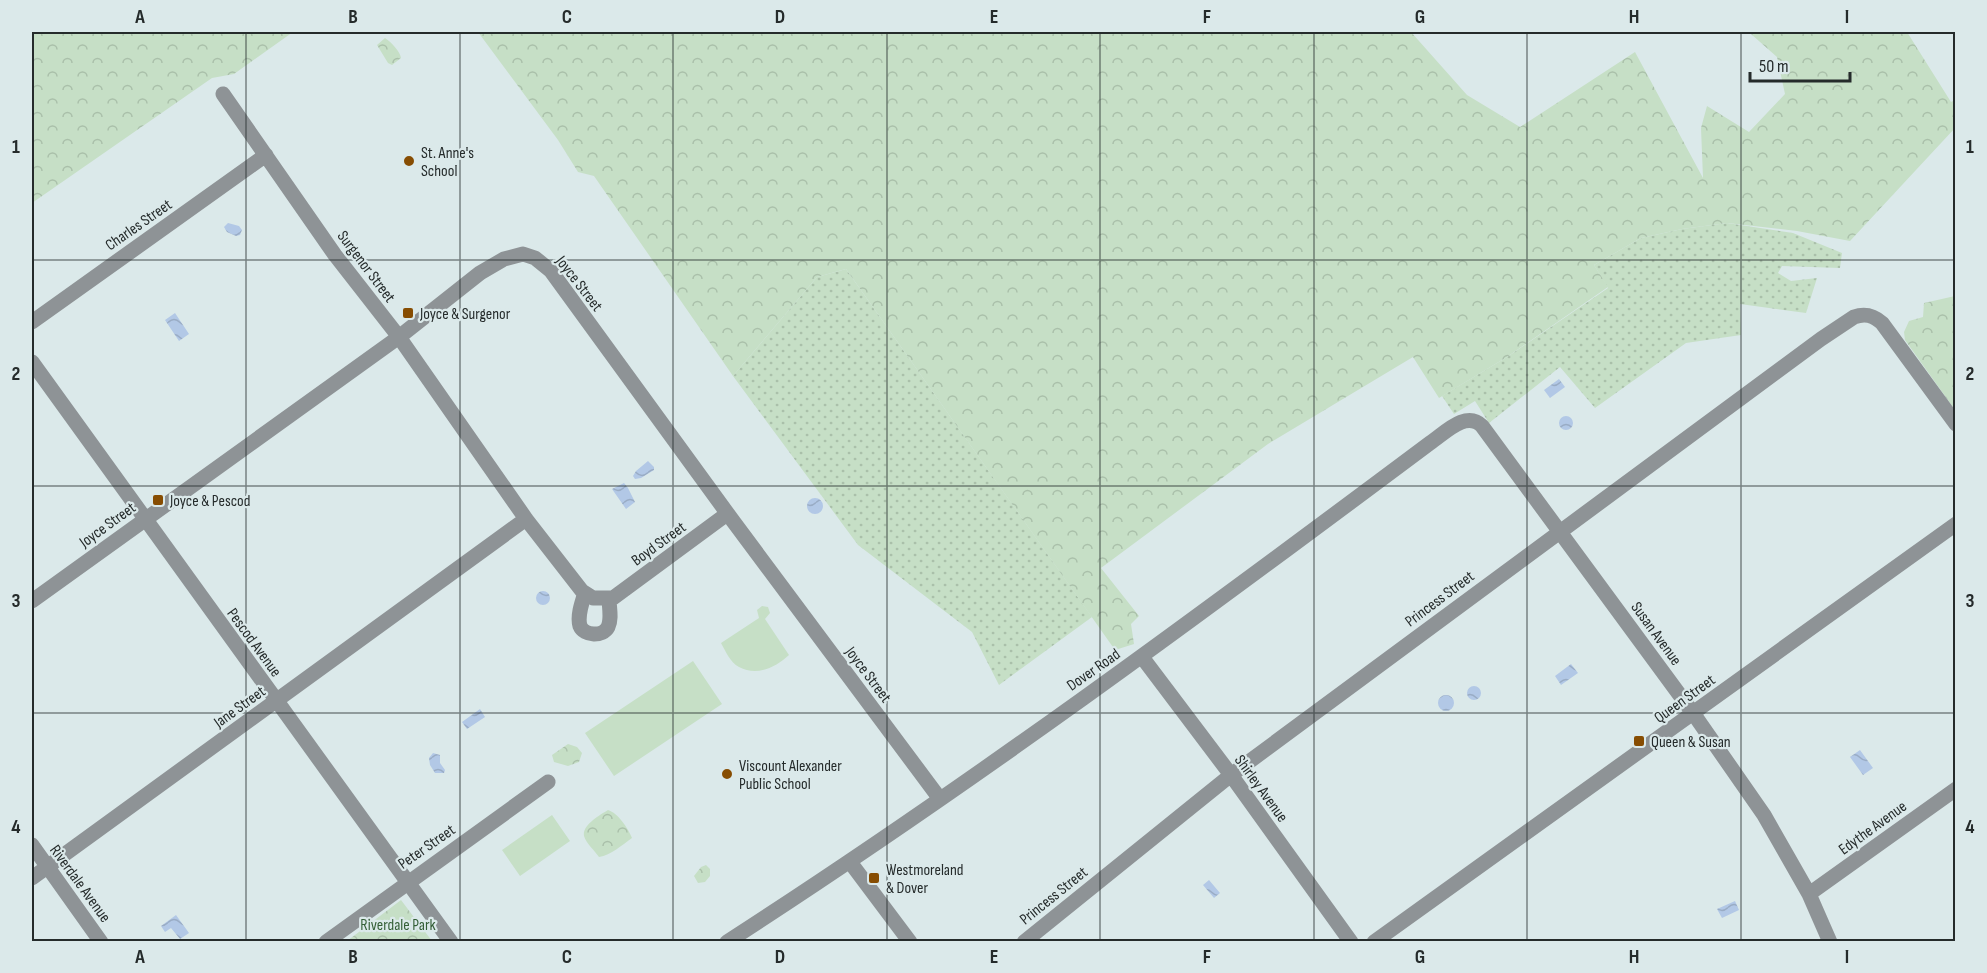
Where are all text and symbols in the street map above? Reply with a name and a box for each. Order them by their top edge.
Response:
text: A [134,5,145,29]
text: B [348,5,358,29]
text: C [562,5,572,29]
text: D [775,5,785,29]
text: E [990,5,998,29]
text: F [1203,5,1211,29]
text: G [1415,5,1425,29]
text: H [1629,5,1639,29]
text: I [1845,5,1849,29]
scale bar [1750,45,1850,83]
text: 50 m [1759,56,1789,77]
text: 1 [12,135,20,159]
text: 1 [1966,135,1974,159]
place label: St. Anne's School [421,144,474,181]
marker: St. Anne's School [402,154,416,168]
street label: Charles Street [102,195,176,255]
street label: Surgenor Street [333,227,399,307]
street label: Joyce Street [551,252,606,315]
place label: Joyce & Surgenor [419,305,511,324]
marker: Joyce & Surgenor [401,306,415,320]
text: 2 [12,362,20,386]
text: 2 [1966,362,1974,386]
place label: Joyce & Pescod [169,492,250,511]
marker: Joyce & Pescod [151,493,165,507]
street label: Joyce Street [75,498,140,553]
street label: Boyd Street [628,518,690,570]
street label: Princess Street [1402,567,1478,631]
text: 3 [12,589,21,613]
text: 3 [1966,589,1975,613]
street label: Susan Avenue [1626,598,1685,669]
street label: Pescod Avenue [223,605,285,681]
street label: Joyce Street [840,642,895,707]
street label: Dover Road [1064,645,1124,695]
street label: Queen Street [1651,671,1719,728]
street label: Jane Street [210,682,269,733]
place label: Queen & Susan [1651,733,1731,752]
marker: Queen & Susan [1632,734,1646,748]
street label: Shirley Avenue [1230,752,1292,826]
place label: Viscount Alexander Public School [739,757,842,794]
marker: Viscount Alexander Public School [720,767,734,781]
street label: Edythe Avenue [1835,797,1911,859]
text: 4 [11,815,21,839]
text: 4 [1965,815,1975,839]
street label: Peter Street [395,821,459,874]
street label: Riverdale Avenue [45,841,114,926]
place label: Westmoreland & Dover [886,861,964,898]
street label: Princess Street [1016,863,1092,929]
marker: Westmoreland & Dover [867,871,881,885]
park label: Riverdale Park [360,916,436,935]
text: A [134,945,145,969]
text: B [348,945,358,969]
text: C [562,945,572,969]
text: D [775,945,785,969]
text: E [990,945,998,969]
text: F [1203,945,1211,969]
text: G [1415,945,1425,969]
text: H [1629,945,1639,969]
text: I [1845,945,1849,969]

